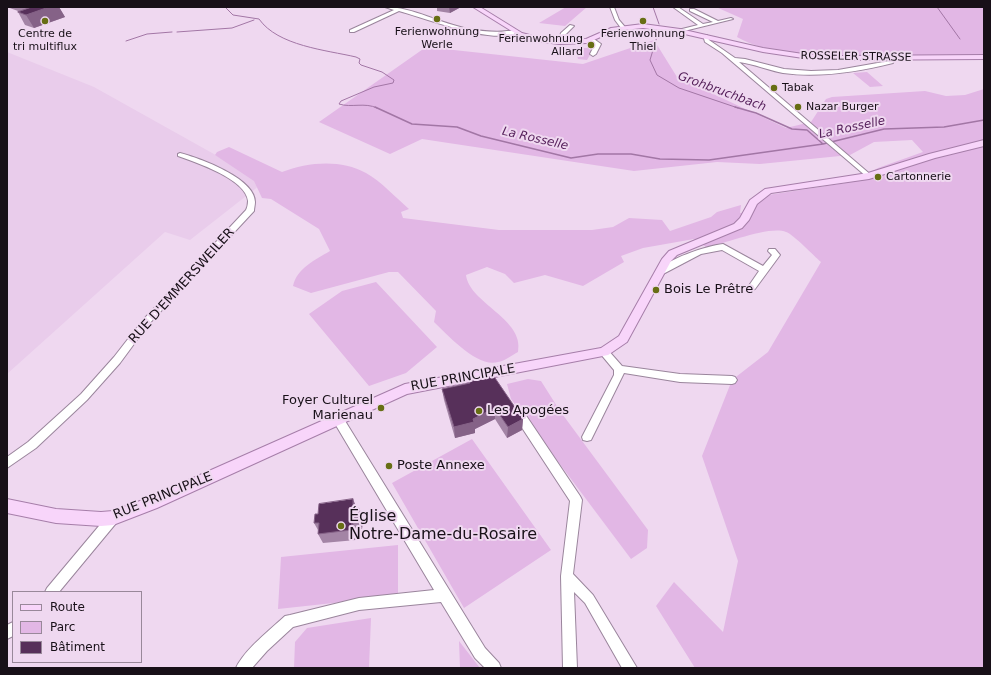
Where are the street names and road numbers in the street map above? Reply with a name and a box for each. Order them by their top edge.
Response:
street label: ROSSELER STRASSE [801,49,911,65]
street label: RUE D'EMMERSWEILER [126,225,238,347]
street label: RUE PRINCIPALE [410,361,516,395]
street label: RUE PRINCIPALE [111,469,215,523]

